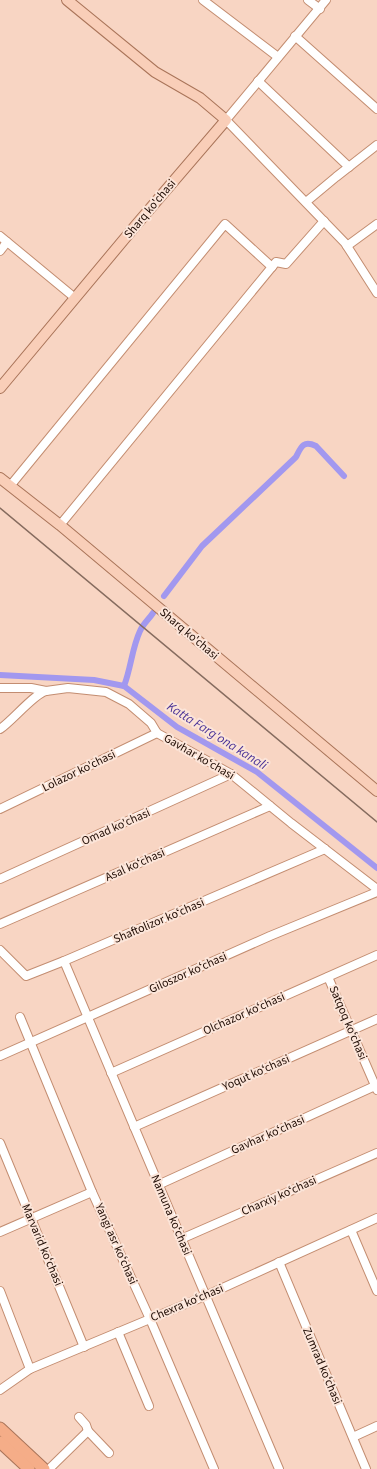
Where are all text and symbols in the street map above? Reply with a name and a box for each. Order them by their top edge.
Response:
street label: Sharq ko'chasi [120,176,180,242]
street label: Sharq ko'chasi [156,604,222,664]
water label: Katta Farg'ona kanali [163,698,271,775]
street label: Gavhar koʻchasi [161,730,237,784]
street label: Lolazor ko'chasi [39,746,119,796]
street label: Omad ko'chasi [79,804,153,850]
street label: Asal koʻchasi [102,844,168,886]
street label: Shaftolizor koʻchasi [111,894,207,948]
street label: Giloszor koʻchasi [146,948,230,998]
street label: Satqoq koʻchasi [325,983,371,1063]
street label: Olchazor koʻchasi [200,988,288,1040]
street label: Yoqut koʻchasi [219,1051,292,1096]
street label: Gavhar koʻchasi [228,1111,308,1159]
street label: Namuna koʻchasi [146,1172,196,1258]
street label: Charxiy koʻchasi [239,1172,319,1220]
street label: Yangi asr koʻchasi [90,1200,142,1287]
street label: Marvarid koʻchasi [17,1201,67,1289]
street label: Chexra koʻchasi [148,1280,226,1326]
street label: Zumrad koʻchasi [298,1325,346,1407]

